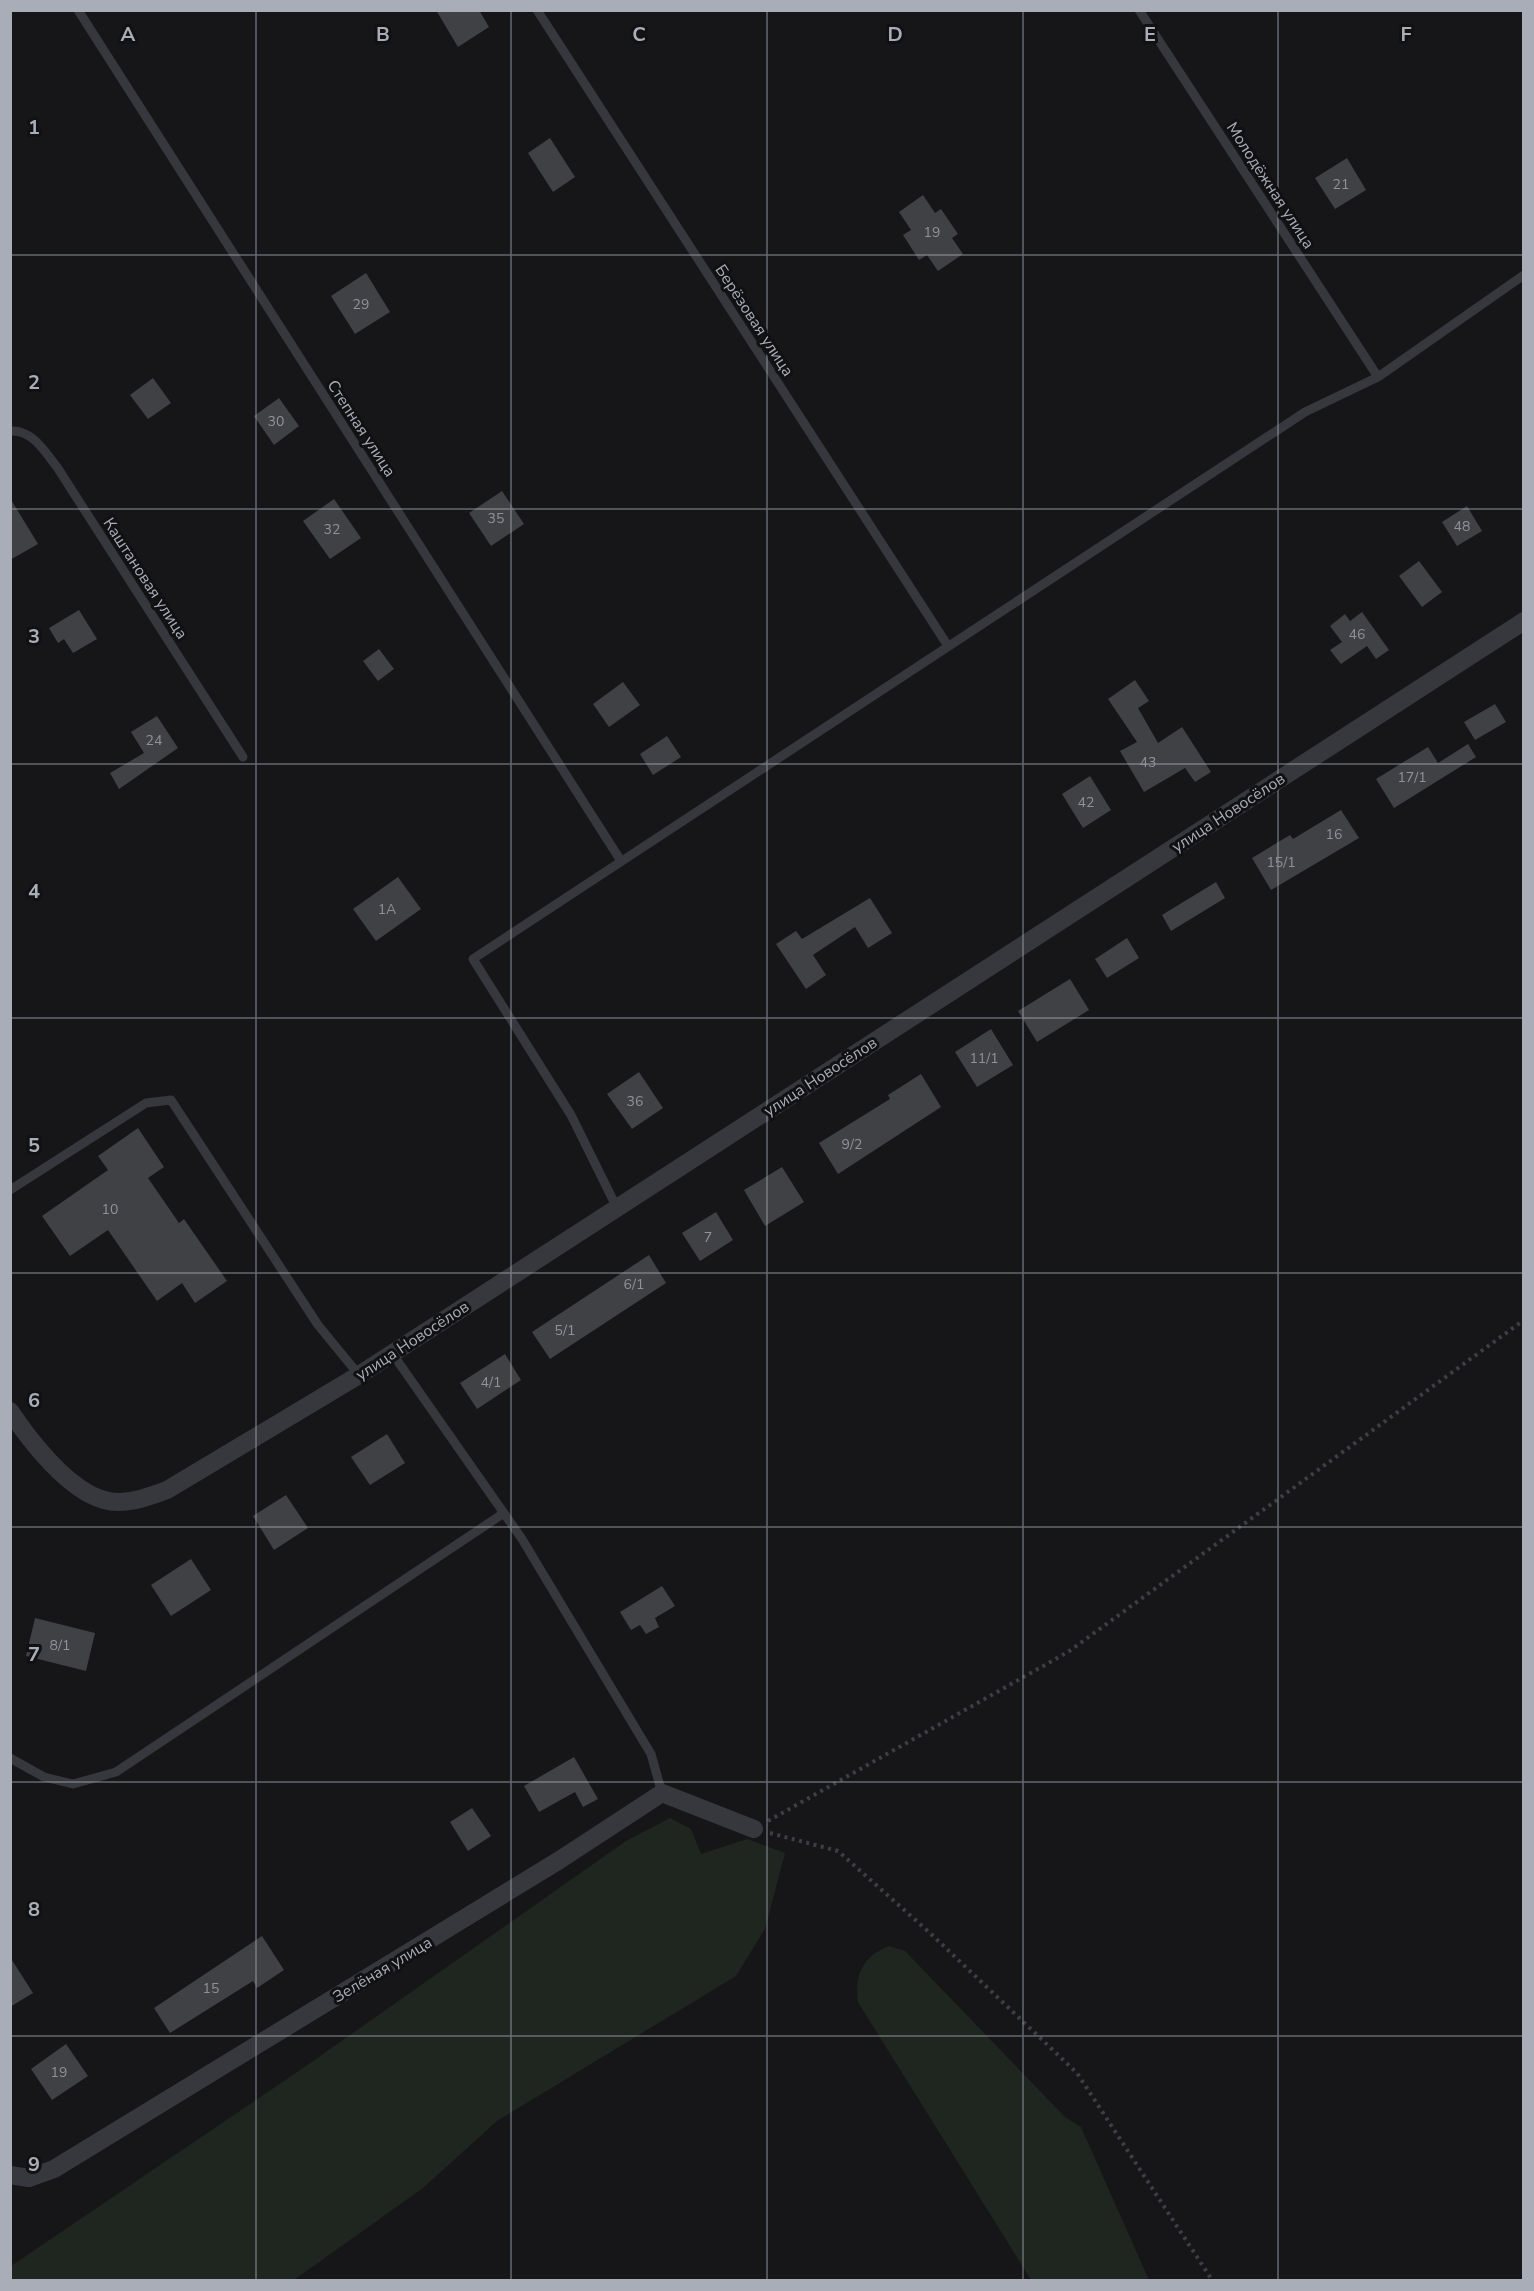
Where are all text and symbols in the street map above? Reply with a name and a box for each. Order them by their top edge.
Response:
text: A [121,21,136,48]
text: B [376,21,390,48]
text: C [632,21,646,48]
text: D [887,21,903,48]
text: E [1144,21,1156,48]
text: F [1400,21,1412,48]
text: 1 [28,114,40,141]
street label: Молодёжная улица [1221,118,1319,253]
house number: 21 [1333,175,1349,194]
house number: 19 [924,223,940,242]
street label: Берёзовая улица [710,260,799,381]
house number: 29 [353,295,369,314]
text: 2 [28,369,40,396]
street label: Степная улица [322,376,401,481]
house number: 30 [268,412,284,431]
house number: 35 [488,509,504,528]
street label: Каштановая улица [98,514,193,643]
house number: 48 [1454,517,1470,536]
house number: 32 [324,520,340,539]
text: 3 [28,623,40,650]
house number: 46 [1349,625,1365,644]
house number: 24 [146,731,162,750]
house number: 43 [1140,753,1156,772]
street label: улица Новосёлов [1168,768,1290,858]
house number: 17/1 [1397,768,1427,787]
house number: 42 [1078,793,1094,812]
house number: 16 [1326,825,1342,844]
house number: 15/1 [1266,853,1296,872]
text: 4 [28,878,40,905]
house number: 1А [378,900,396,919]
street label: улица Новосёлов [760,1032,882,1122]
house number: 11/1 [969,1049,999,1068]
house number: 36 [627,1092,643,1111]
text: 5 [28,1132,40,1159]
house number: 9/2 [842,1135,862,1154]
house number: 10 [102,1200,118,1219]
house number: 7 [704,1228,712,1247]
house number: 6/1 [624,1275,644,1294]
street label: улица Новосёлов [352,1296,474,1386]
house number: 5/1 [555,1321,575,1340]
house number: 4/1 [481,1373,501,1392]
text: 6 [28,1387,40,1414]
house number: 8/1 [50,1636,70,1655]
text: 7 [28,1641,40,1668]
text: 8 [28,1896,40,1923]
street label: Зелёная улица [329,1932,436,2008]
house number: 15 [203,1979,219,1998]
house number: 19 [51,2063,67,2082]
text: 9 [28,2151,40,2178]

